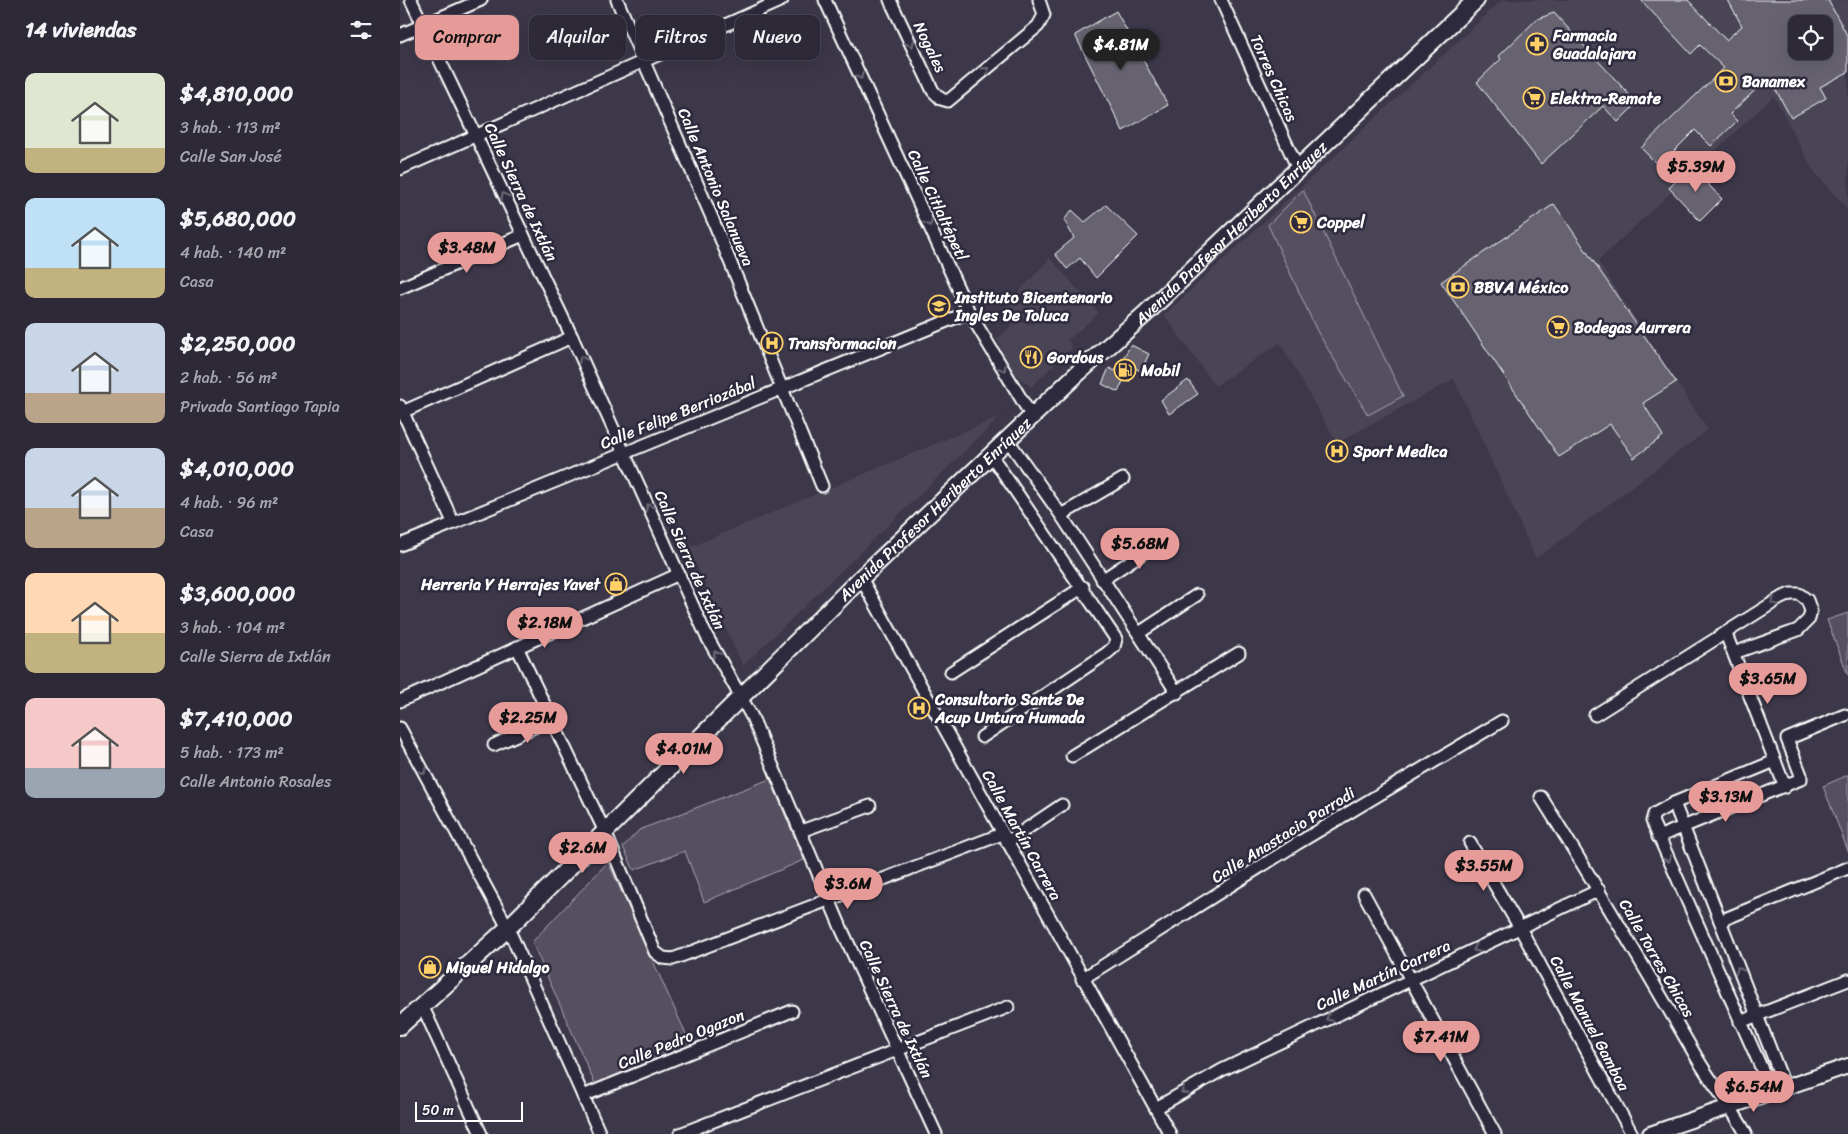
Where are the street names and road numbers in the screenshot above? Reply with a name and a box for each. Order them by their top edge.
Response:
street label: Nogales [905,16,955,78]
street label: Torres Chicas [1242,30,1306,127]
street label: Calle Antonio Salanueva [669,103,763,271]
street label: Calle Sierra de Ixtlán [476,118,566,267]
street label: Avenida Profesor Heriberto Enríquez [1127,133,1335,333]
street label: Calle Citlaltépetl [899,144,977,266]
street label: Calle Felipe Berriozábal [596,368,761,458]
street label: Avenida Profesor Heriberto Enríquez [830,409,1039,609]
street label: Calle Sierra de Ixtlán [646,485,734,635]
street label: Calle Martín Carrera [974,764,1070,906]
street label: Calle Anastacio Parrodi [1205,779,1361,891]
street label: Calle Torres Chicas [1611,893,1703,1024]
street label: Calle Martín Carrera [1311,931,1455,1019]
street label: Calle Sierra de Ixtlán [851,935,941,1084]
street label: Calle Manuel Gamboa [1542,950,1639,1097]
street label: Calle Pedro Ogazon [613,1000,749,1078]

